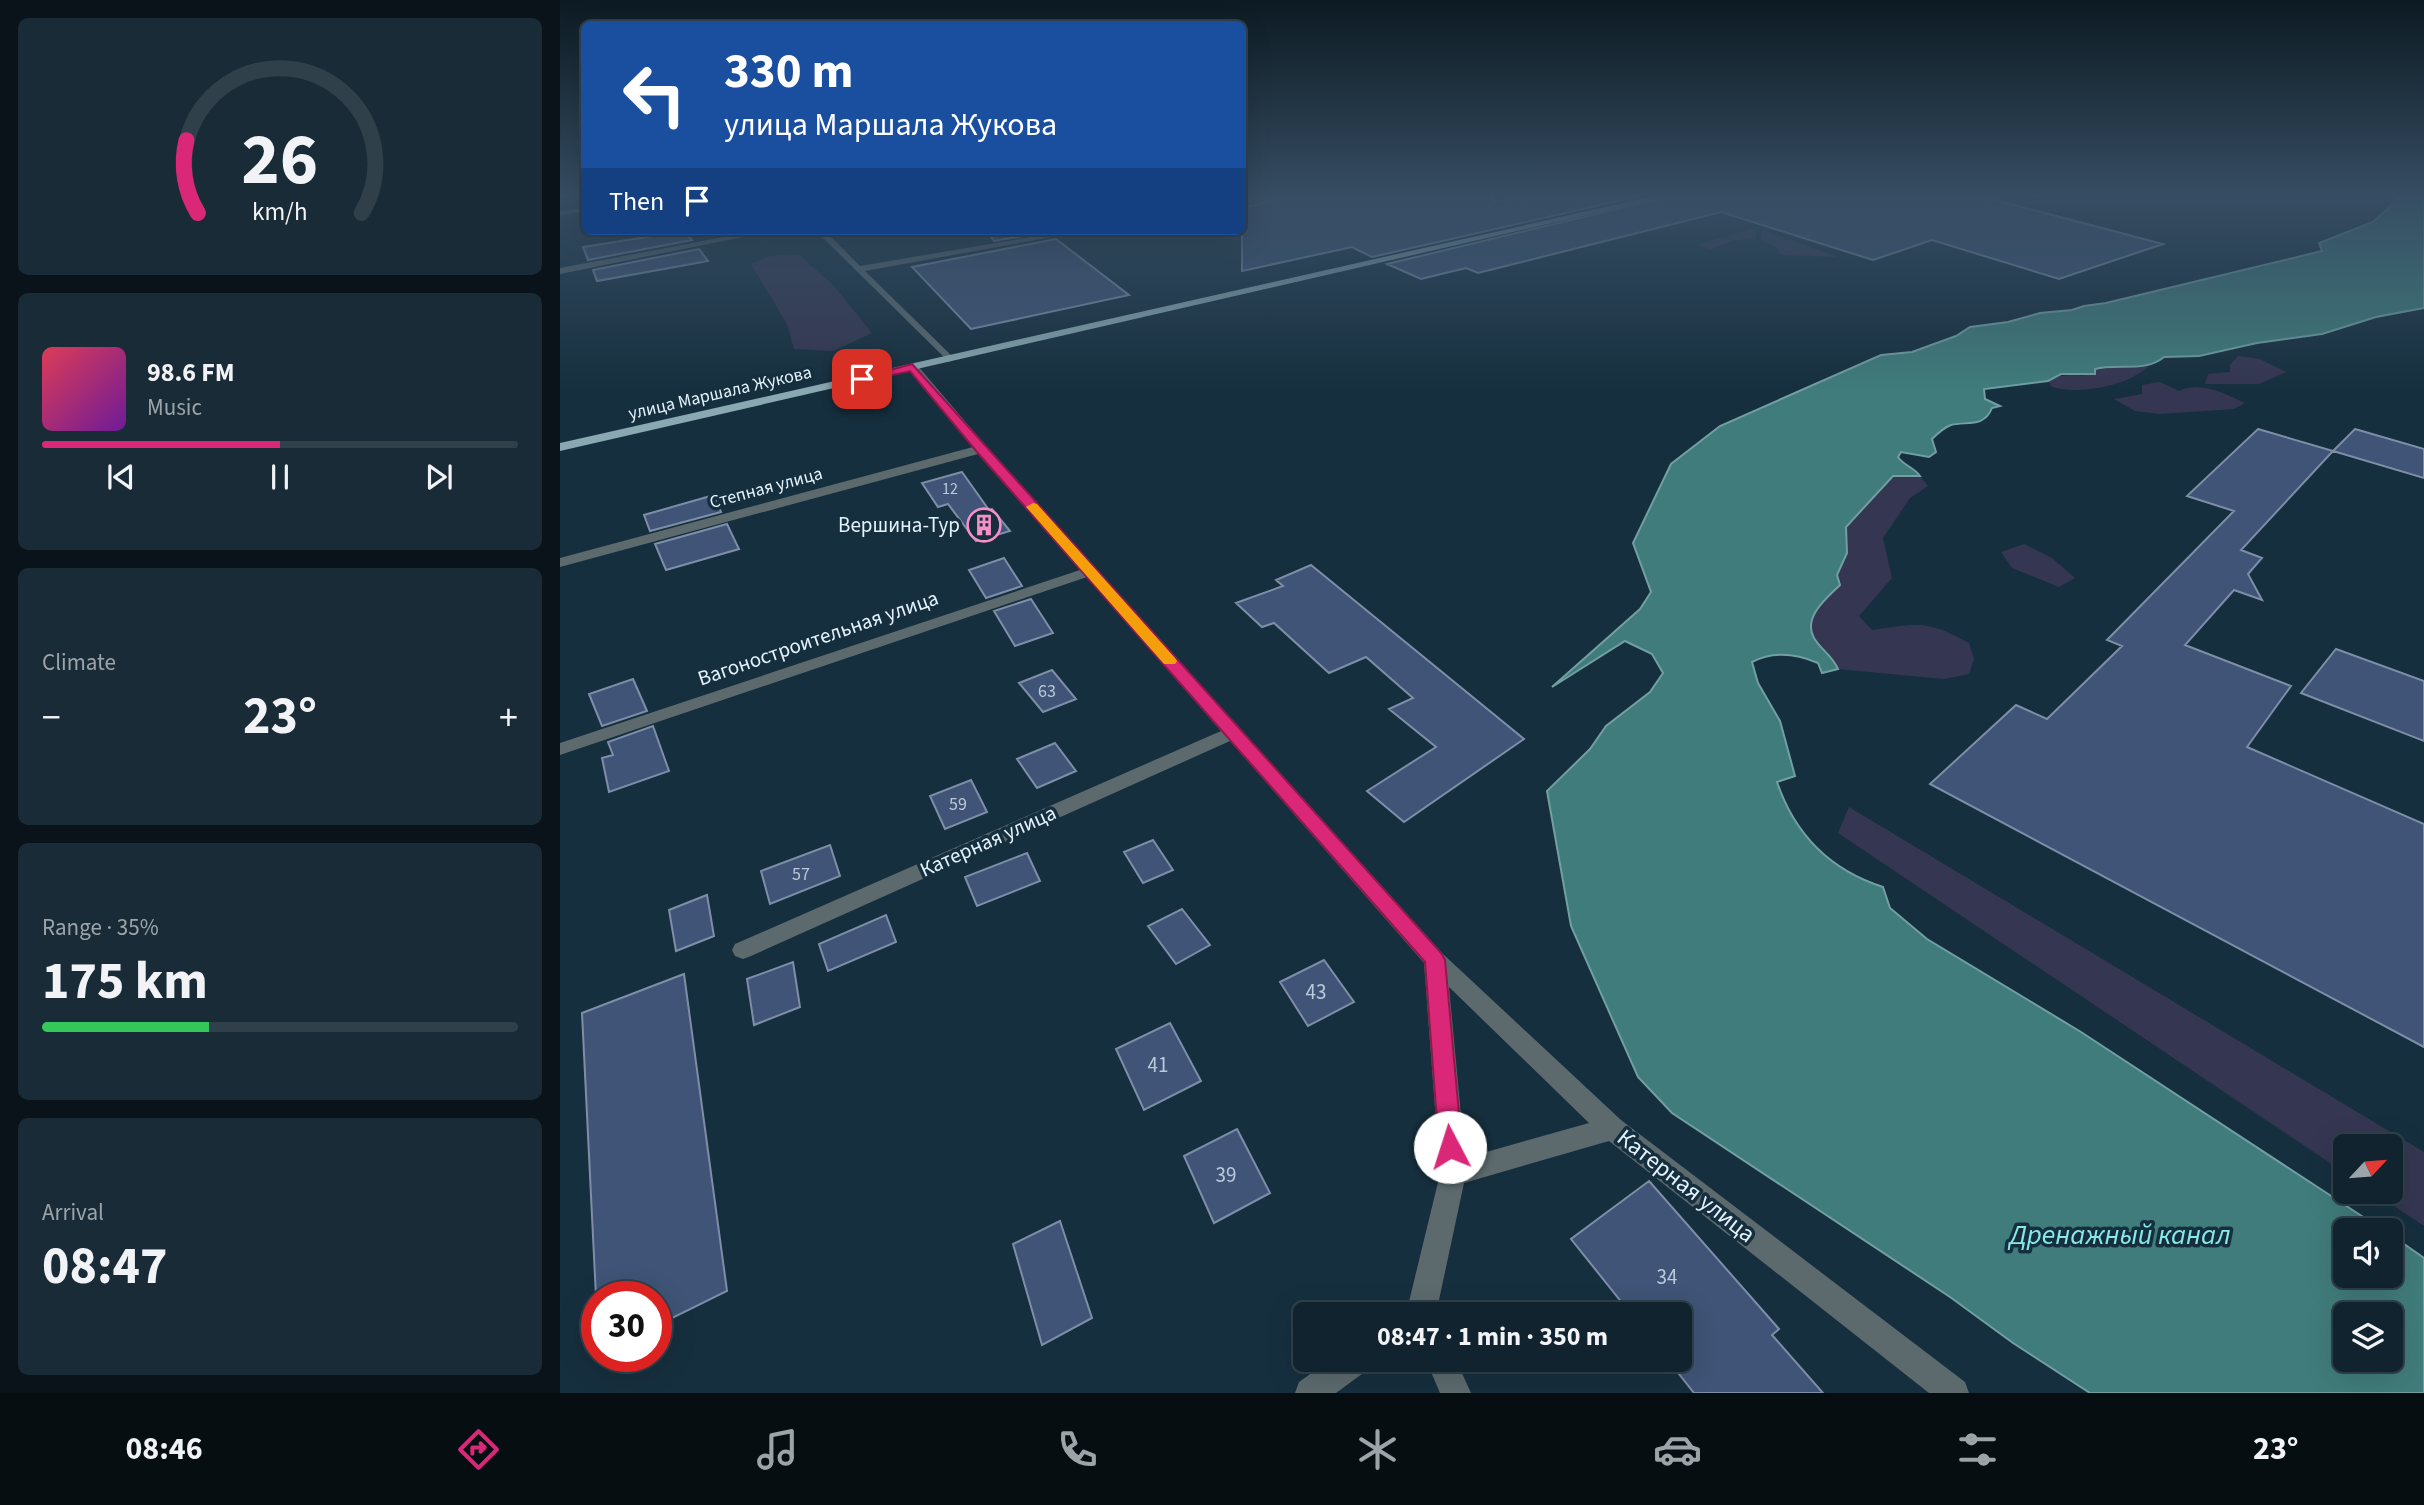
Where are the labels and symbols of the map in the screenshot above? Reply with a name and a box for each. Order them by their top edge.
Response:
pin [832,349,892,409]
street label: улица Маршала Жукова [626,360,814,426]
street label: Степная улица [707,461,825,515]
house number: 12 [942,478,958,500]
building icon: Вершина-Тур [965,506,1003,544]
place label: Вершина-Тур [838,510,960,540]
street label: Вагоностроительная улица [694,583,942,693]
house number: 63 [1038,679,1056,704]
house number: 59 [949,792,967,817]
street label: Катерная улица [915,798,1061,884]
house number: 57 [792,862,810,887]
house number: 43 [1306,977,1326,1007]
house number: 41 [1148,1050,1168,1080]
position arrow [1413,1110,1487,1184]
street label: Катерная улица [1609,1121,1763,1251]
north arrow [2333,1134,2403,1204]
house number: 39 [1216,1160,1236,1190]
water label: Дренажный канал [2007,1215,2231,1255]
house number: 34 [1657,1262,1677,1292]
speed limit sign: 30 [581,1281,672,1372]

